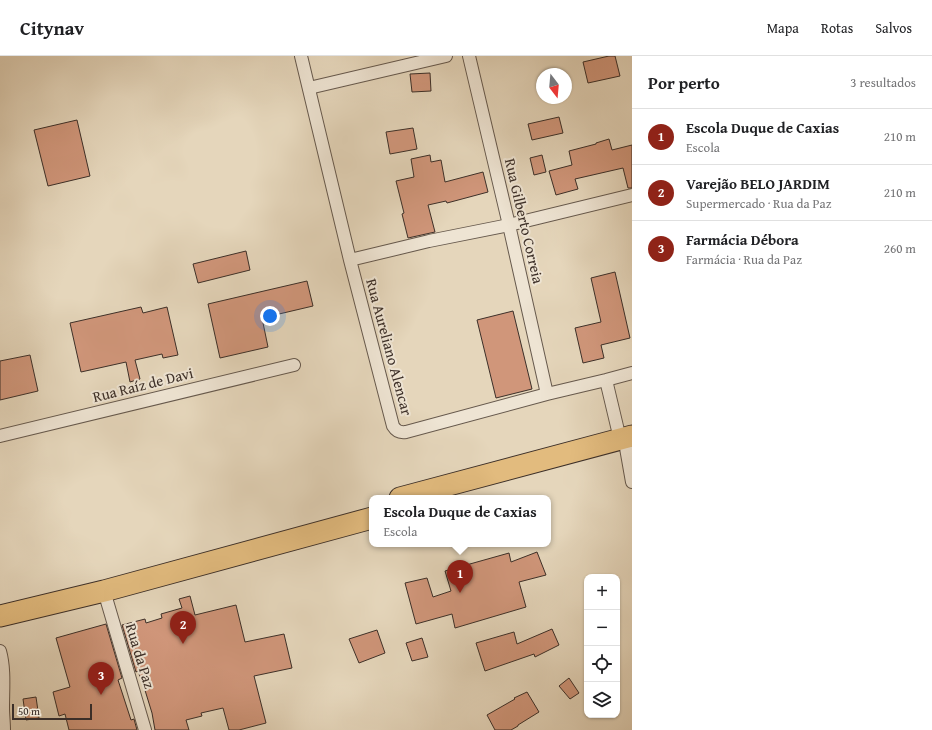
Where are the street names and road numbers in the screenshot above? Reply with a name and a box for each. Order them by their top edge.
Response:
street label: Rua Gilberto Correia [500,156,549,286]
street label: Rua Aureliano Alencar [361,276,418,418]
street label: Rua Raíz de Davi [90,362,195,407]
street label: Rua da Paz [121,621,160,691]

